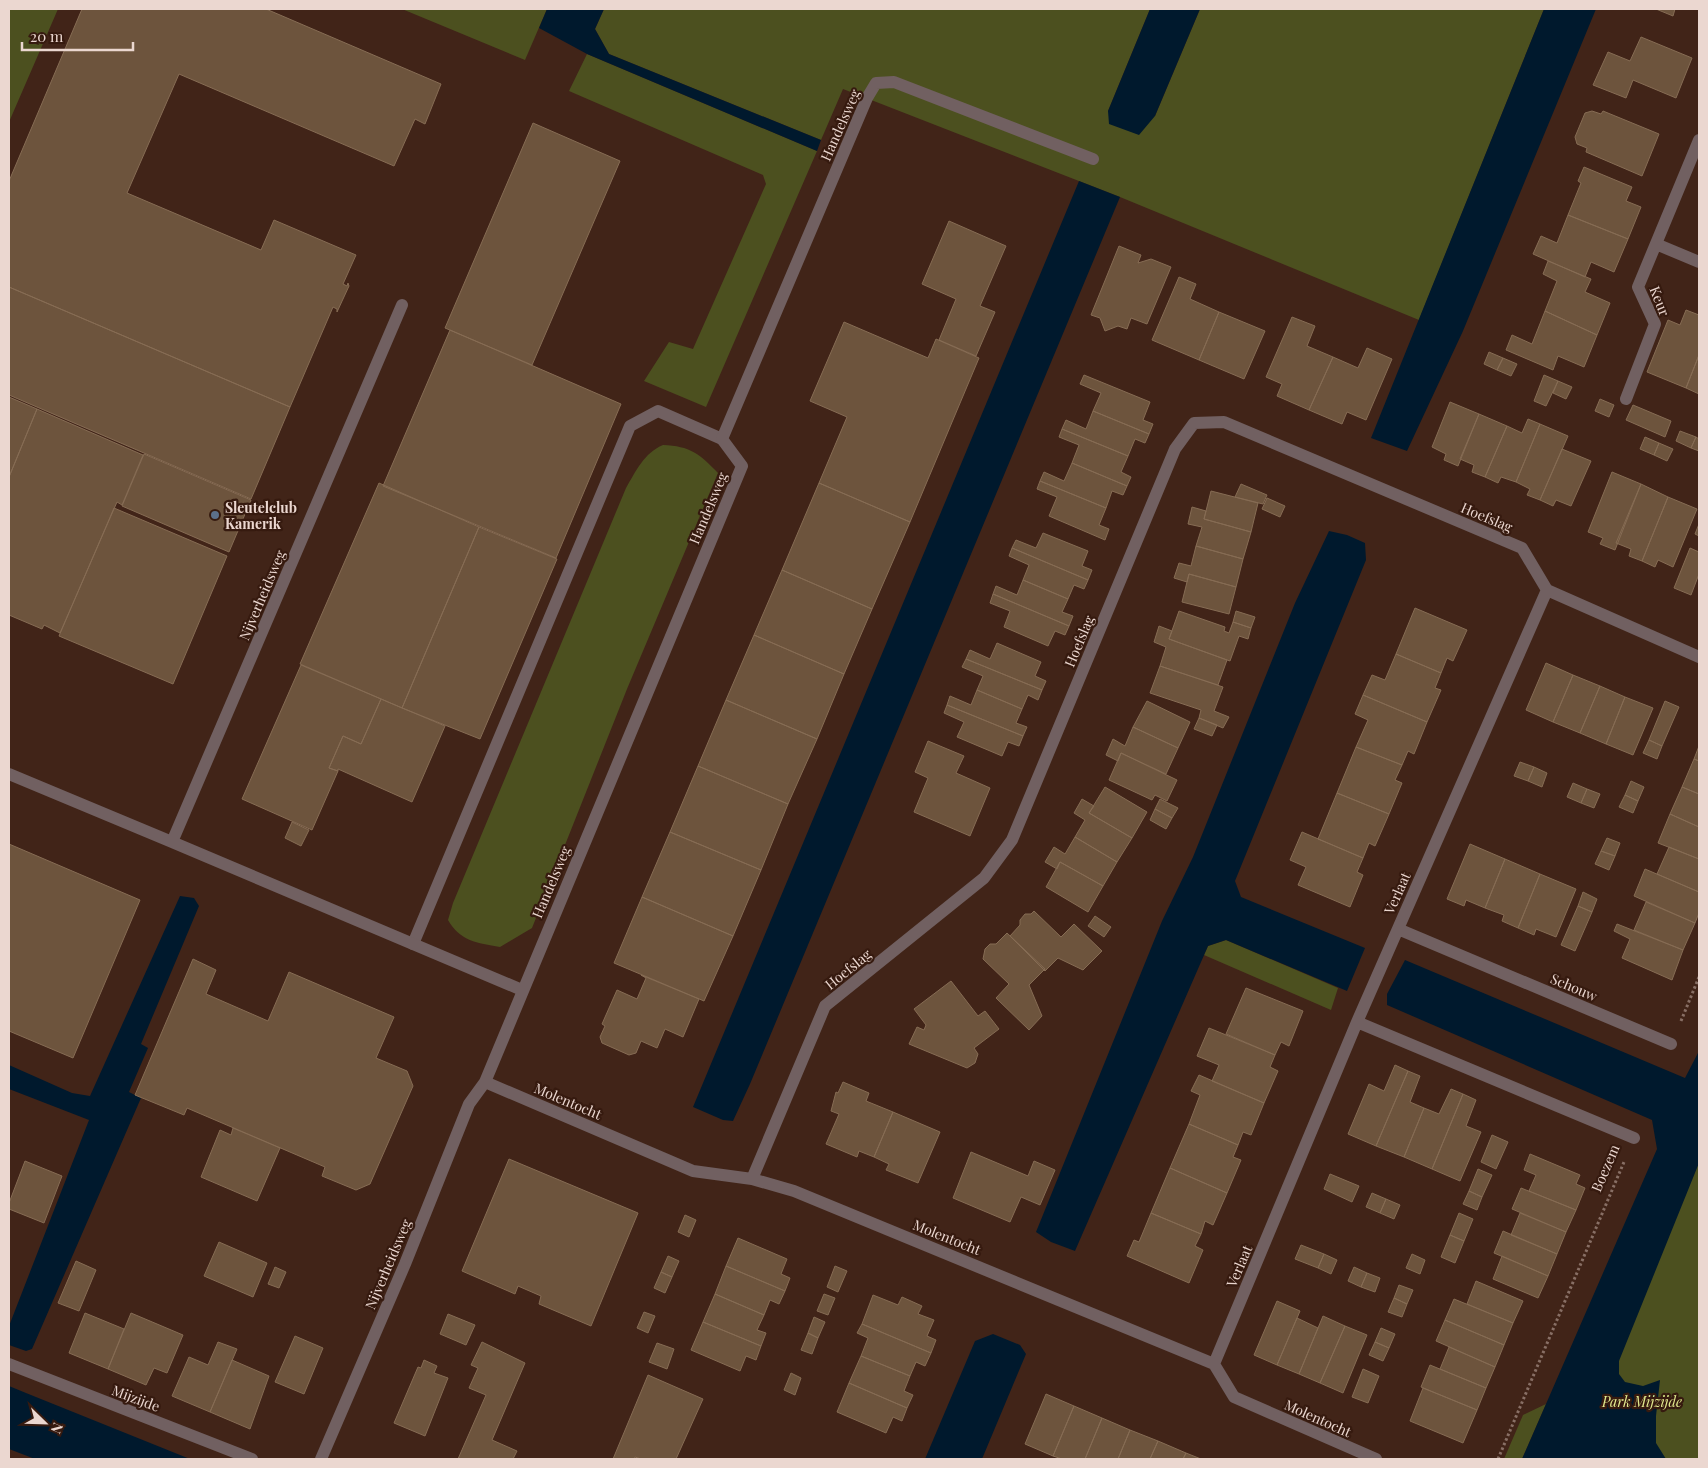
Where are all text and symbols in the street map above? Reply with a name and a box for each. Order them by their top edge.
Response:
scale bar [22,20,134,52]
text: 20 m [30,26,64,46]
street label: Handelsweg [816,86,864,164]
street label: Keur [1645,283,1675,319]
street label: Handelsweg [684,469,732,547]
place label: Sleutelclub Kamerik [225,498,297,533]
street label: Hoefslag [1458,498,1516,537]
marker: Sleutelclub Kamerik [209,509,221,521]
street label: Nijverheidsweg [234,546,290,643]
street label: Hoefslag [1060,612,1099,670]
street label: Handelsweg [527,843,575,921]
street label: Verlaat [1379,868,1415,918]
street label: Hoefslag [821,944,876,993]
street label: Schouw [1548,969,1601,1005]
street label: Molentocht [531,1078,606,1124]
street label: Boezem [1587,1141,1624,1195]
street label: Nijverheidsweg [360,1215,416,1312]
street label: Molentocht [910,1215,985,1260]
street label: Verlaat [1221,1241,1257,1291]
street label: Mijzijde [109,1380,163,1416]
park label: Park Mijzijde [1601,1392,1682,1411]
street label: Molentocht [1282,1395,1355,1442]
north arrow [20,1398,70,1448]
text: N [47,1420,68,1437]

